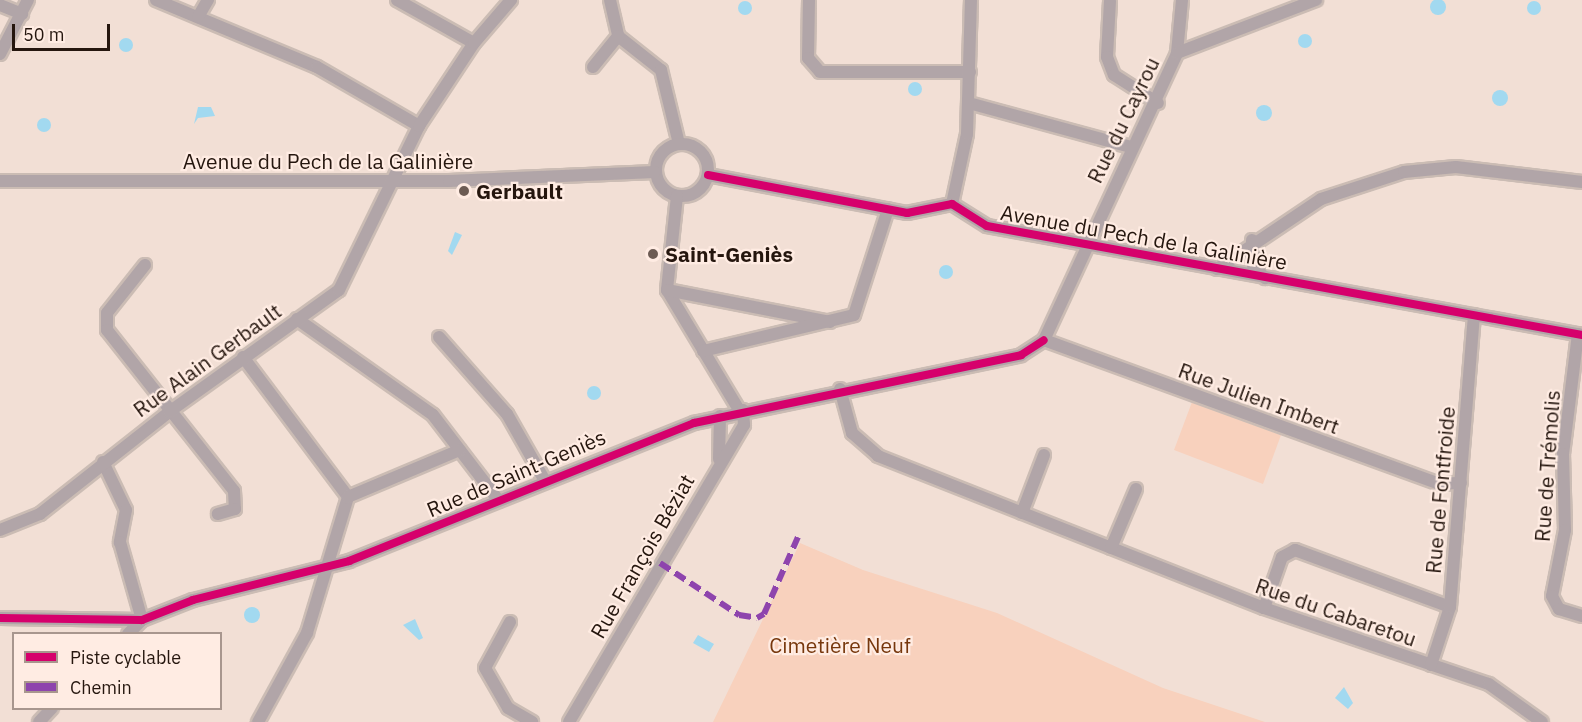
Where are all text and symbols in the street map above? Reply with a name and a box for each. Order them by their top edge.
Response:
scale bar [15,12,112,50]
text: 50 m [23,23,65,46]
street label: Rue du Cayrou [1082,53,1164,187]
street label: Avenue du Pech de la Galinière [183,148,473,174]
place label: Gerbault [476,178,563,204]
marker: Gerbault [457,184,471,198]
street label: Avenue du Pech de la Galinière [999,199,1289,275]
place label: Saint-Geniès [665,241,793,267]
marker: Saint-Geniès [646,247,660,261]
street label: Rue Alain Gerbault [128,298,286,422]
street label: Rue Julien Imbert [1175,357,1343,439]
street label: Rue de Trémolis [1529,389,1565,543]
street label: Rue de Fontfroide [1420,405,1460,575]
street label: Rue de Saint-Geniès [423,424,609,522]
street label: Rue François Béziat [585,469,699,643]
street label: Rue du Cabaretou [1252,573,1420,651]
legend [12,632,222,710]
park label: Cimetière Neuf [769,632,911,658]
text: Piste cyclable [70,646,181,669]
text: Chemin [70,676,132,699]

